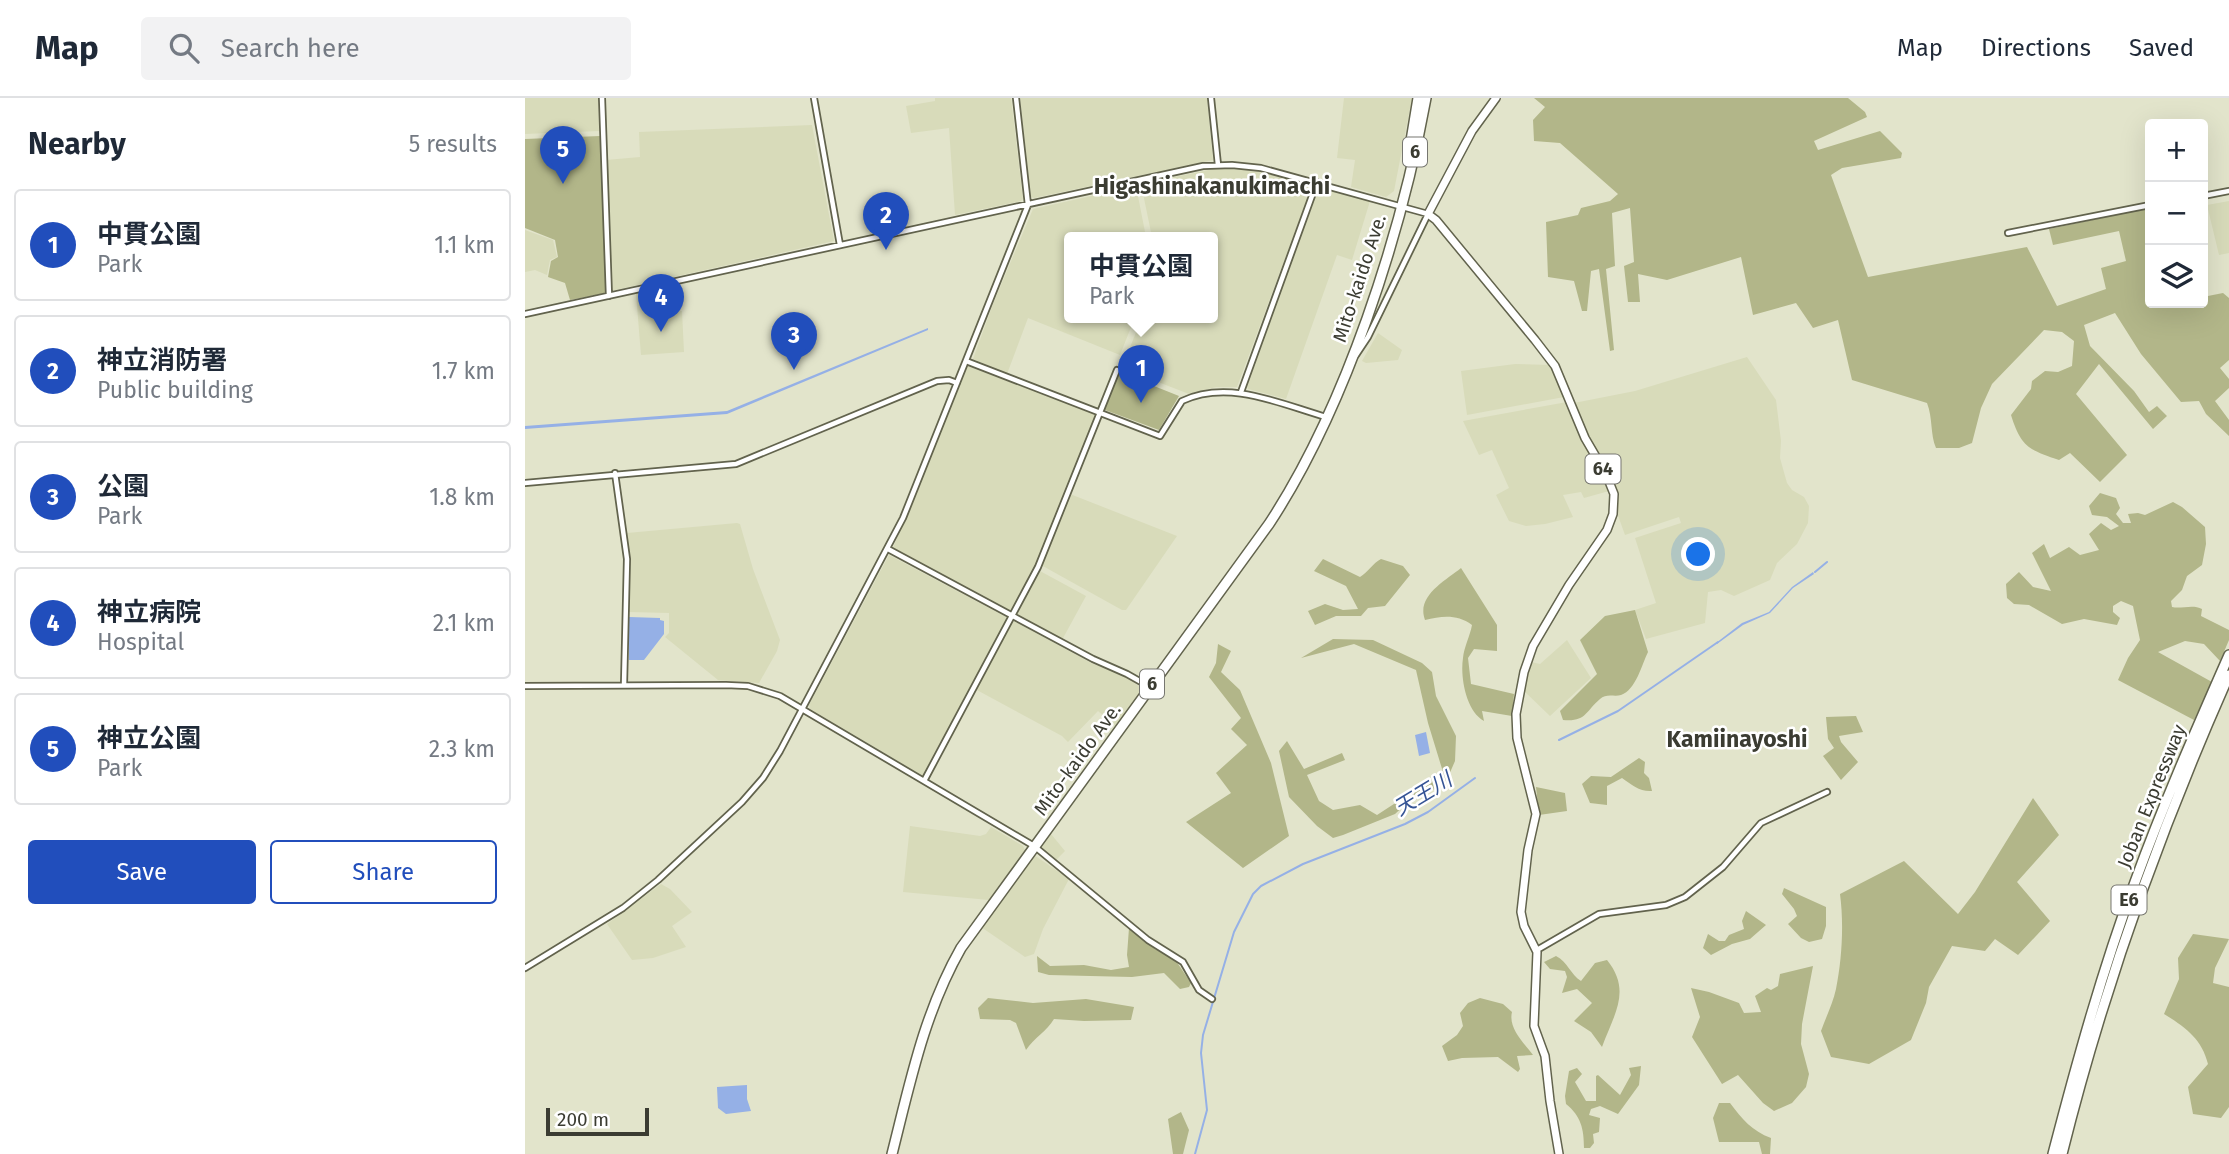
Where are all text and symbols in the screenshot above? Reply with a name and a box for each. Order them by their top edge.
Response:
search box [141,17,631,80]
text: Map [35,28,99,68]
icon: search [165,29,203,67]
text: Search here [221,33,360,64]
text: Map [1897,34,1943,62]
text: Directions [1981,34,2091,62]
text: Saved [2129,34,2194,62]
map controls [2145,119,2208,308]
button: + [2145,119,2208,182]
text: Nearby [28,126,126,162]
pin: 5 [540,126,586,184]
text: 5 results [409,130,497,158]
road number: 6 [1403,138,1427,166]
district label: Higashinakanukimachi [1094,172,1330,200]
button: − [2145,182,2208,245]
pin: 2 [863,192,909,250]
street label: Mito-kaido Ave. [1328,211,1391,345]
text: 中貫公園 [97,219,201,250]
text: 1 [48,231,58,259]
text: 1.1 km [434,231,495,259]
popup [1064,232,1218,323]
button: layers [2145,245,2208,308]
text: Park [97,250,142,278]
text: 中貫公園 [1089,251,1193,282]
pin: 4 [638,274,684,332]
text: Park [1089,282,1134,310]
pin: 3 [771,312,817,370]
text: 神立消防署 [97,345,227,376]
pin: 1 [1118,345,1164,403]
text: 2 [47,357,59,385]
text: 1.7 km [432,357,495,385]
text: Public building [97,376,253,404]
road number: 64 [1585,454,1621,484]
text: 公園 [97,471,149,502]
text: 3 [47,483,59,511]
text: 1.8 km [429,483,495,511]
text: Park [97,502,142,530]
your location [1681,537,1715,571]
text: 神立病院 [97,597,201,628]
text: 4 [47,609,60,637]
text: 2.1 km [433,609,495,637]
text: Hospital [97,628,184,656]
road number: 6 [1140,670,1164,698]
street label: Mito-kaido Ave. [1029,699,1126,820]
street label: Joban Expressway [2112,721,2191,871]
text: 神立公園 [97,723,201,754]
district label: Kamiinayoshi [1667,725,1807,753]
text: 5 [47,735,59,763]
text: 2.3 km [429,735,495,763]
text: Park [97,754,142,782]
water label: 天王川 [1389,766,1458,821]
button: Save [28,840,256,904]
button: Share [270,840,497,904]
road number: E6 [2111,886,2147,914]
scale bar [546,1105,649,1137]
text: 200 m [557,1108,609,1131]

